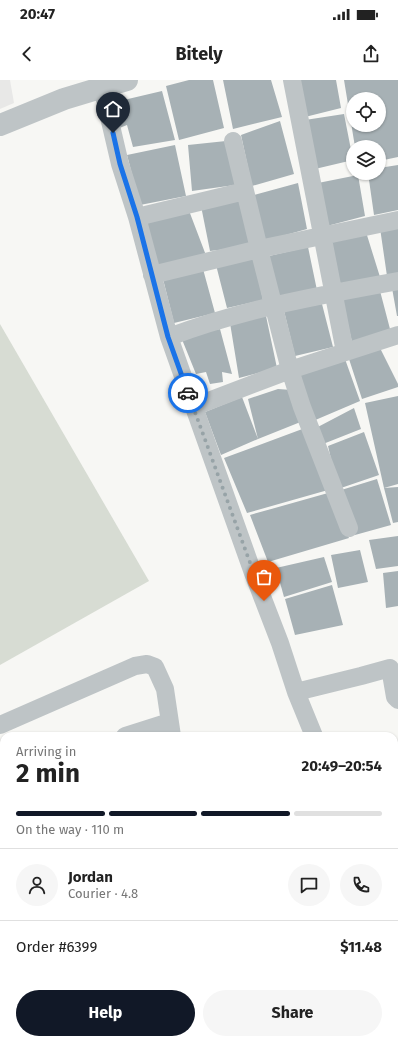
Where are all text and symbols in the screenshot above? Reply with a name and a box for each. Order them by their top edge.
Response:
text: 20:47 [20,5,55,23]
icon: back [16,43,38,65]
text: Bitely [175,43,223,65]
icon: share [360,43,382,65]
pin [96,92,130,133]
map controls [346,92,386,180]
button: locate [346,92,386,132]
icon: home [102,98,124,120]
button: layers [346,140,386,180]
courier [168,373,208,413]
icon: car [177,382,199,404]
pin [247,560,281,601]
icon: bag [253,566,275,588]
text: Arriving in [16,744,76,759]
text: 20:49–20:54 [302,757,382,775]
text: 2 min [16,758,80,789]
text: On the way · 110 m [16,822,124,837]
button: person [16,864,58,906]
button: chat [288,864,330,906]
button: phone [340,864,382,906]
text: Jordan [68,868,113,886]
text: Courier · 4.8 [68,886,138,901]
text: Order #6399 [16,938,97,956]
text: $11.48 [340,938,382,956]
button: Help [16,990,195,1036]
button: Share [203,990,382,1036]

